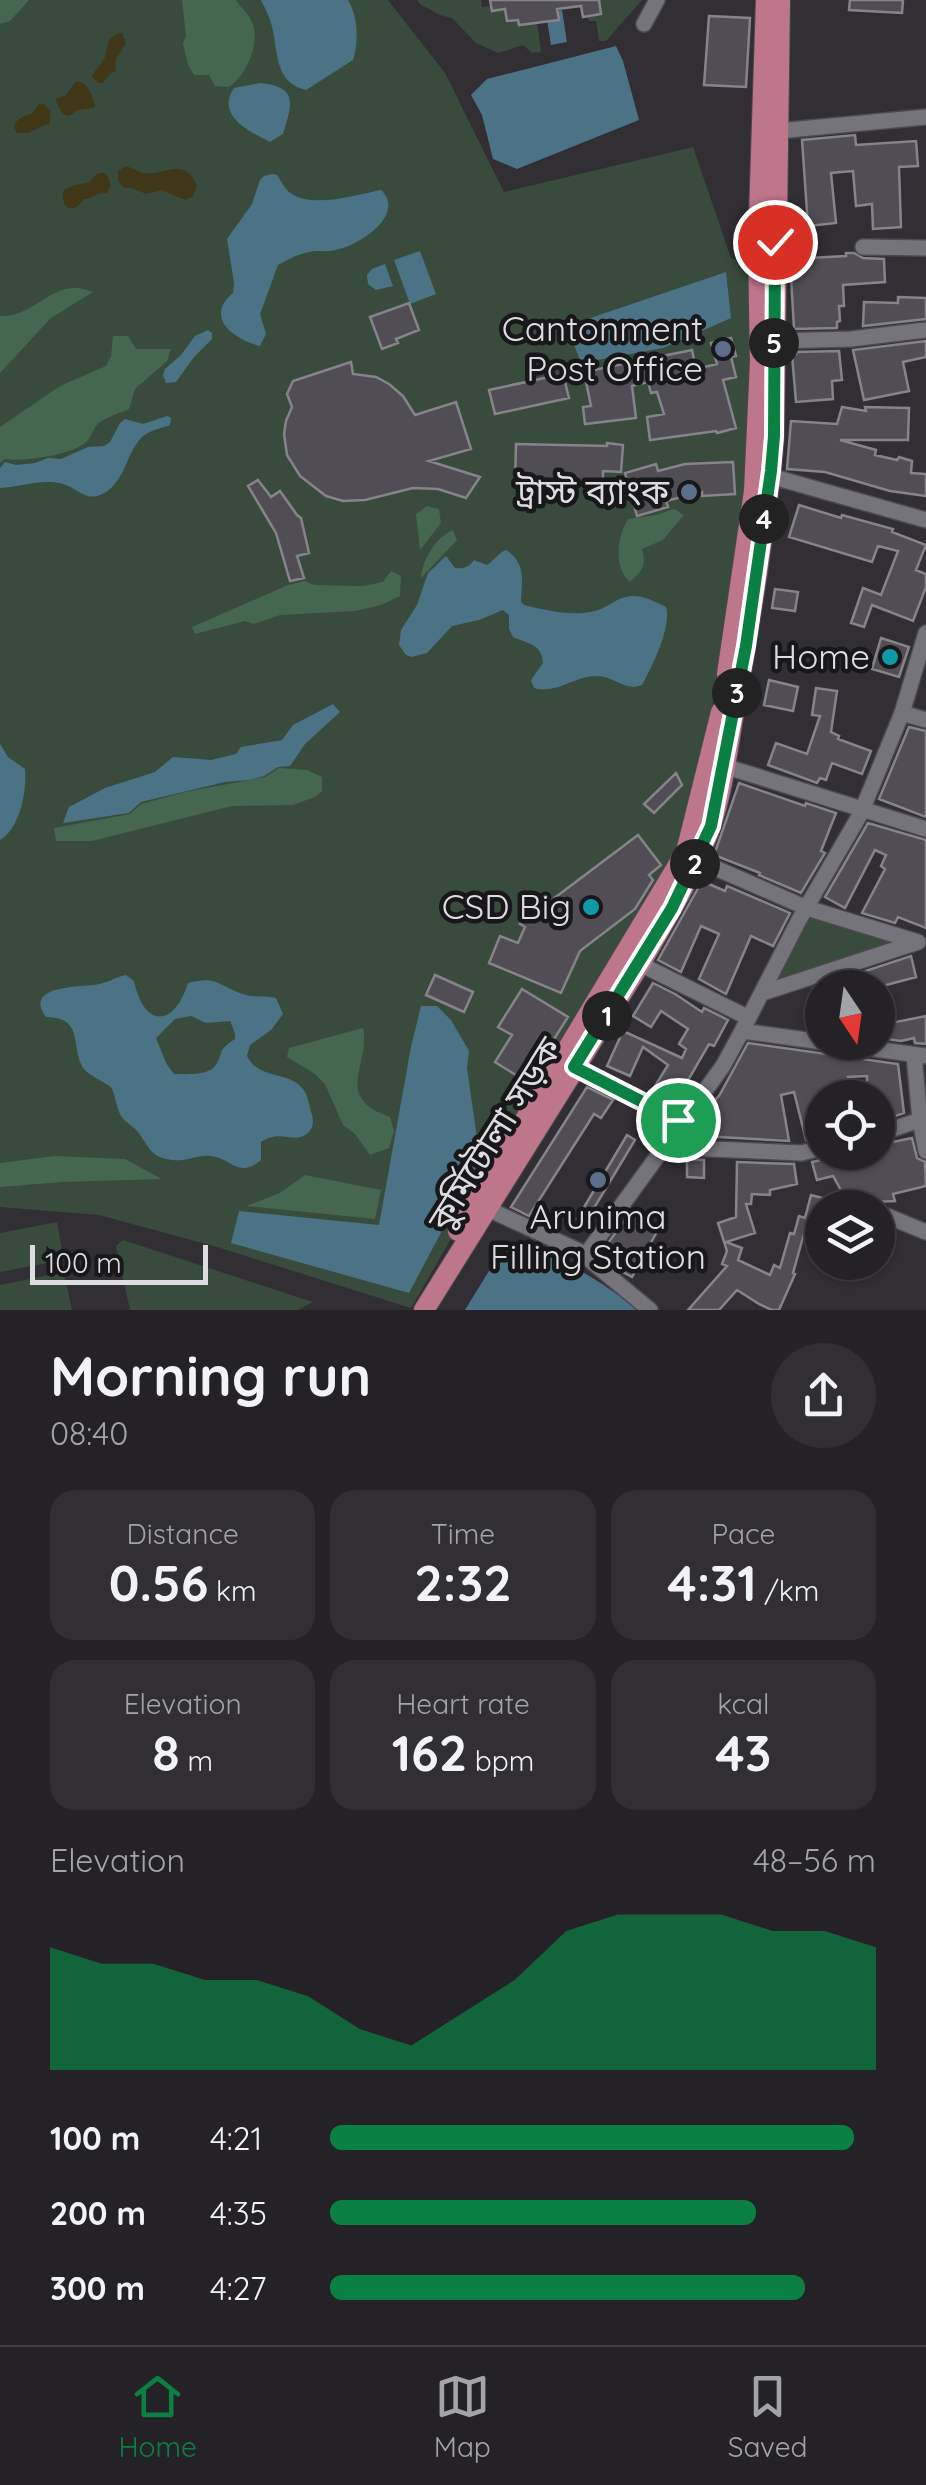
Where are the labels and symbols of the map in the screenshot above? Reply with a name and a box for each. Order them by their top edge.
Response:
pin [733,200,818,285]
place label: Cantonment Post Office [502,306,703,390]
pin: 5 [749,318,799,368]
marker: Cantonment Post Office [712,338,734,360]
place label: ট্রাস্ট ব্যাংক [515,469,670,513]
marker: ট্রাস্ট ব্যাংক [678,481,700,503]
pin: 4 [739,494,789,544]
place label: Home [772,634,870,678]
marker: Home [879,646,901,668]
pin: 3 [712,668,762,718]
pin: 2 [670,839,720,889]
place label: CSD Big [442,884,571,928]
marker: CSD Big [580,896,602,918]
north arrow [805,970,895,1060]
pin: 1 [582,991,632,1041]
street label: কুর্মিটোলা সড়ক [417,1028,571,1239]
pin [636,1078,721,1163]
marker: Arunima Filling Station [587,1169,609,1191]
place label: Arunima Filling Station [490,1194,706,1278]
scale bar [30,1240,208,1284]

